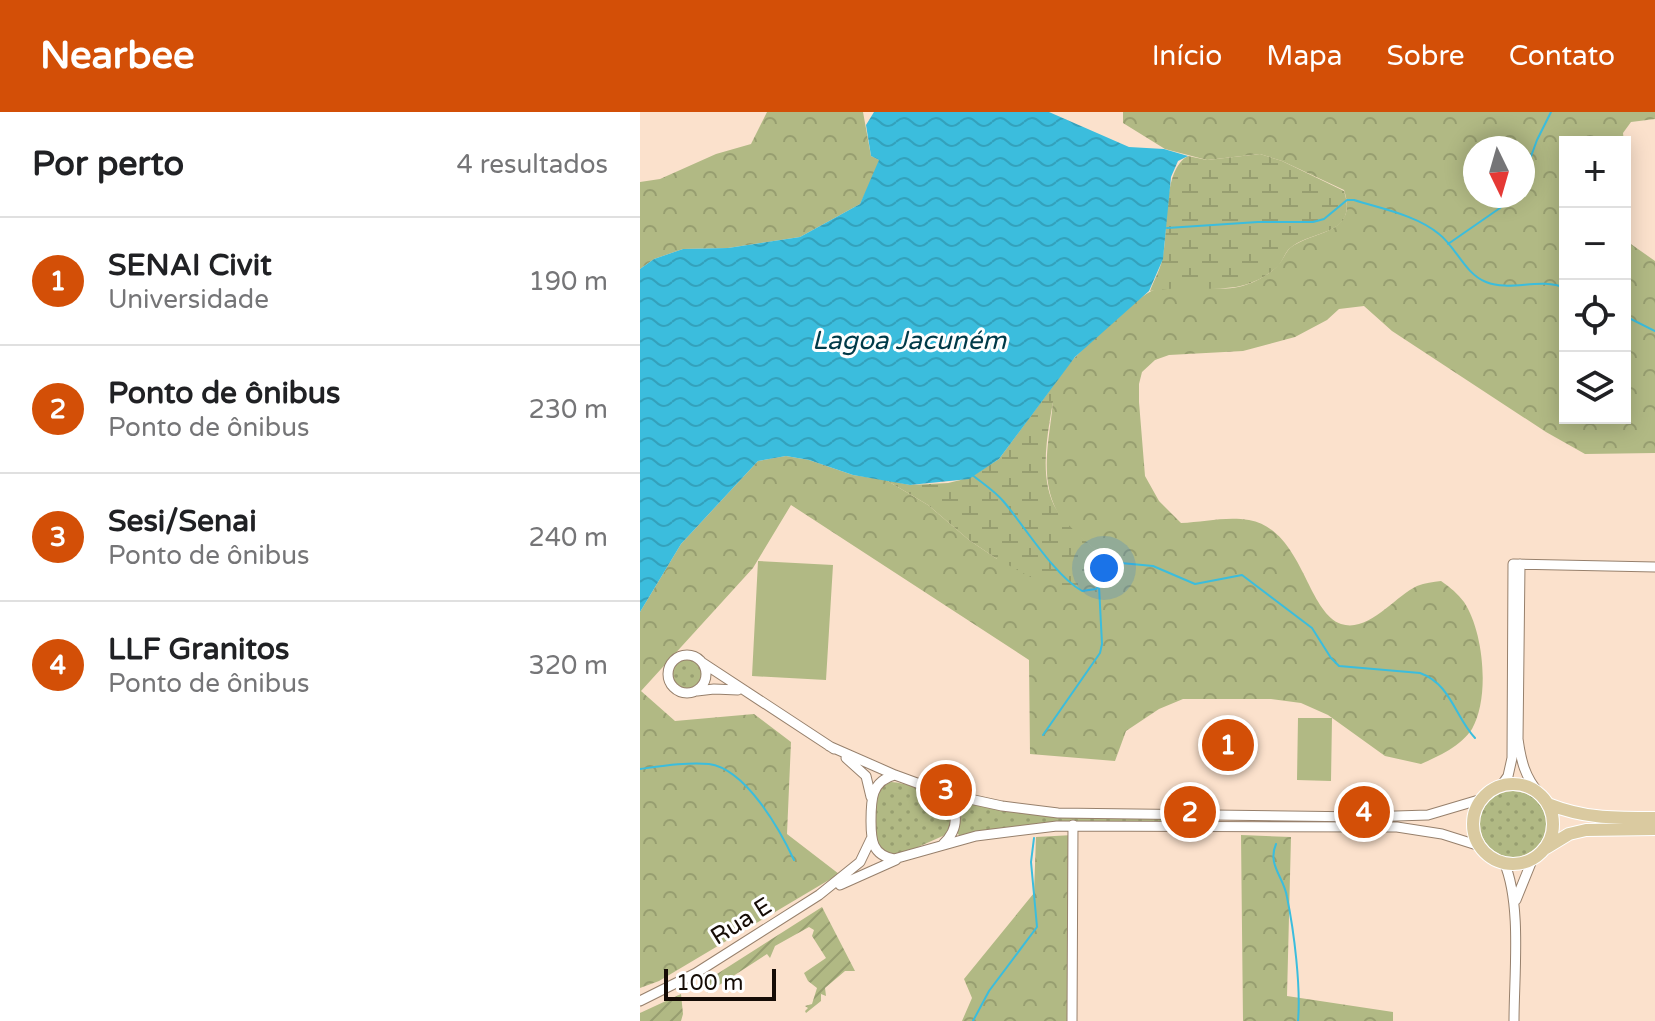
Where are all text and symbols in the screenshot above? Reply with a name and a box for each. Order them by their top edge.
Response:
text: Nearbee [40,33,194,79]
text: Início [1152,39,1222,73]
text: Mapa [1266,39,1343,73]
text: Sobre [1387,39,1465,73]
text: Contato [1509,39,1615,73]
north arrow [1463,136,1535,208]
map controls [1559,136,1631,424]
button: + [1559,136,1631,208]
text: Por perto [32,144,184,185]
text: 4 resultados [457,149,608,180]
button: − [1559,208,1631,280]
text: SENAI Civit [108,247,272,284]
text: 1 [50,266,66,297]
text: 190 m [528,266,608,297]
button: locate [1559,280,1631,352]
text: Universidade [108,284,269,315]
water label: Lagoa Jacuném [812,325,1007,356]
button: layers [1559,352,1631,424]
text: Ponto de ônibus [108,375,340,412]
text: 2 [50,394,66,425]
text: 230 m [528,394,608,425]
text: Ponto de ônibus [108,412,309,443]
text: Sesi/Senai [108,503,257,540]
text: 3 [50,522,66,553]
text: 240 m [528,522,608,553]
text: Ponto de ônibus [108,540,309,571]
your location [1084,548,1124,588]
text: LLF Granitos [108,631,289,668]
text: 4 [50,650,66,681]
text: 320 m [528,650,608,681]
text: Ponto de ônibus [108,668,309,699]
pin: 1 [1202,715,1254,775]
pin: 3 [920,760,972,820]
pin: 2 [1164,782,1216,842]
pin: 4 [1338,782,1390,842]
street label: Rua E [705,891,777,951]
scale bar [664,965,776,1001]
text: 100 m [676,970,743,996]

